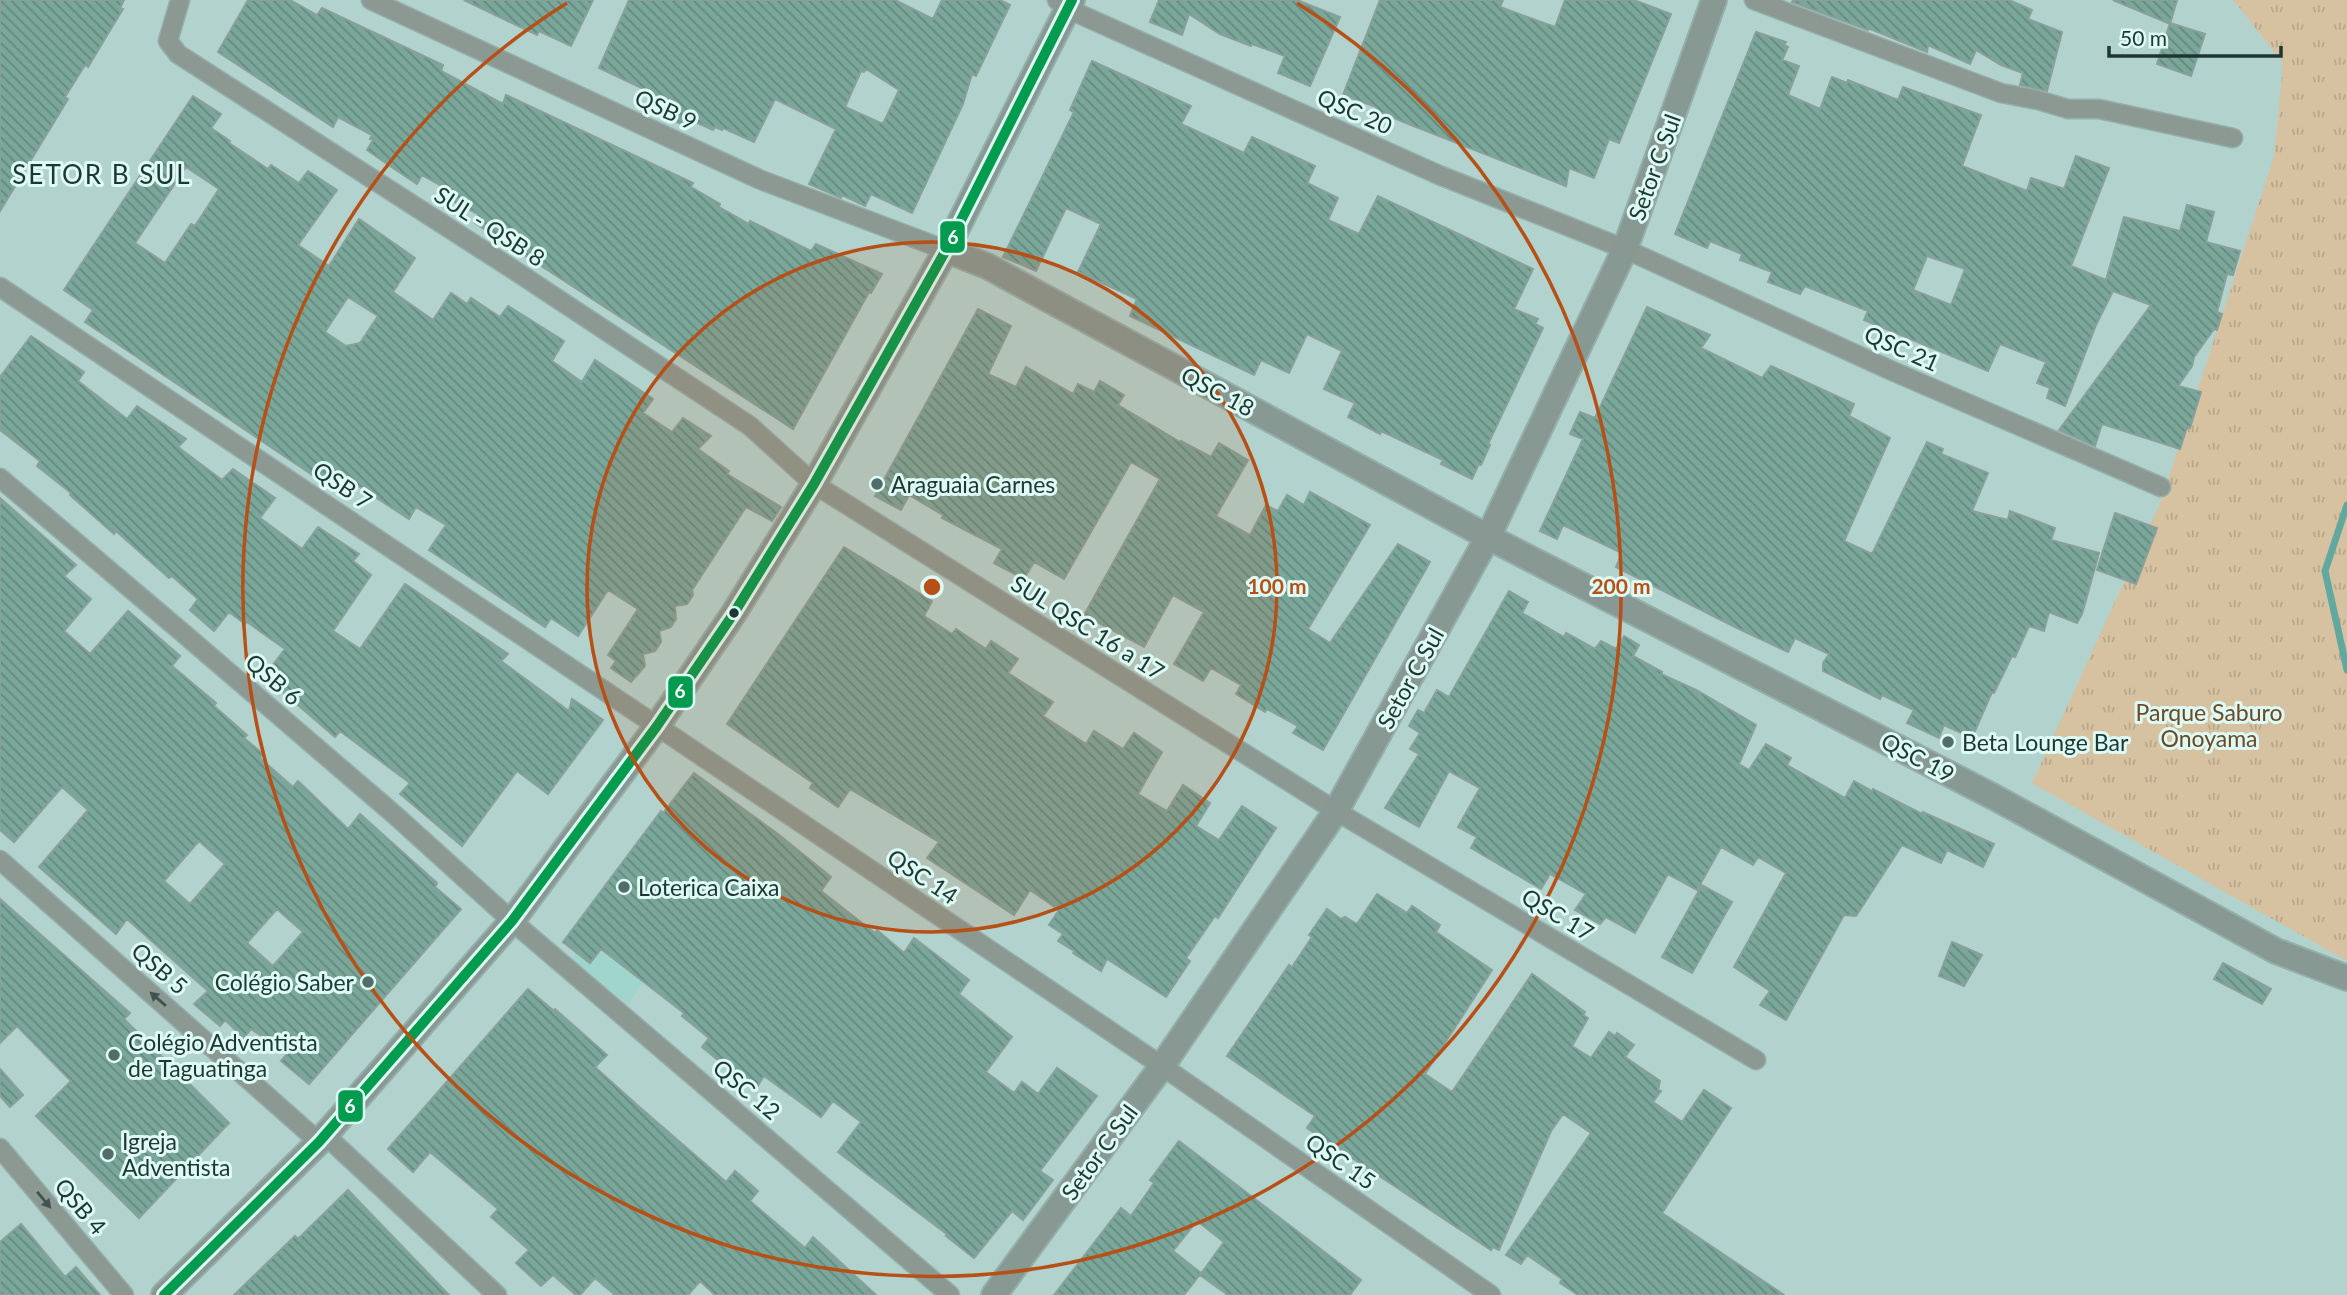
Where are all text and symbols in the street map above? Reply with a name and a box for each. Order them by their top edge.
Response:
scale bar [2109,14,2280,58]
text: 50 m [2120,25,2167,50]
street label: QSC 20 [1313,82,1397,140]
street label: QSB 9 [631,83,701,135]
street label: Setor C Sul [1622,110,1686,224]
district label: SETOR B SUL [12,158,192,190]
street label: SUL - QSB 8 [430,180,550,272]
line badge: 6 [939,220,966,254]
text: 6 [947,225,959,248]
street label: QSC 21 [1860,319,1944,377]
street label: QSC 18 [1177,360,1259,422]
street label: QSB 7 [308,455,378,515]
place label: Araguaia Carnes [891,470,1055,498]
marker: Araguaia Carnes [869,476,885,492]
street label: SUL QSC 16 a 17 [1006,569,1170,685]
text: 100 m [1247,573,1307,598]
text: 200 m [1591,573,1651,598]
centre of rings [920,575,944,599]
unlabelled marker [727,606,741,620]
street label: Setor C Sul [1371,623,1449,733]
street label: QSB 6 [240,647,308,711]
line badge: 6 [667,675,694,709]
text: 6 [674,679,686,702]
park label: Parque Saburo Onoyama [2136,698,2282,752]
street label: QSC 19 [1877,726,1959,788]
place label: Beta Lounge Bar [1962,728,2129,756]
marker: Beta Lounge Bar [1940,734,1956,750]
street label: QSC 14 [882,842,964,910]
place label: Loterica Caixa [638,873,780,901]
marker: Loterica Caixa [616,879,632,895]
street label: QSC 17 [1517,882,1599,946]
street label: QSB 5 [126,936,194,1000]
place label: Colégio Saber [215,968,355,996]
marker: Colégio Saber [360,974,376,990]
one-way arrow [149,991,167,1007]
place label: Colégio Adventista de Taguatinga [128,1028,318,1082]
marker: Colégio Adventista de Taguatinga [106,1047,122,1063]
street label: QSC 12 [708,1053,786,1125]
line badge: 6 [337,1089,364,1123]
text: 6 [344,1094,356,1117]
street label: Setor C Sul [1055,1099,1143,1205]
place label: Igreja Adventista [122,1127,230,1181]
street label: QSC 15 [1301,1127,1381,1195]
marker: Igreja Adventista [100,1146,116,1162]
street label: QSB 4 [49,1172,113,1240]
one-way arrow [36,1191,52,1209]

